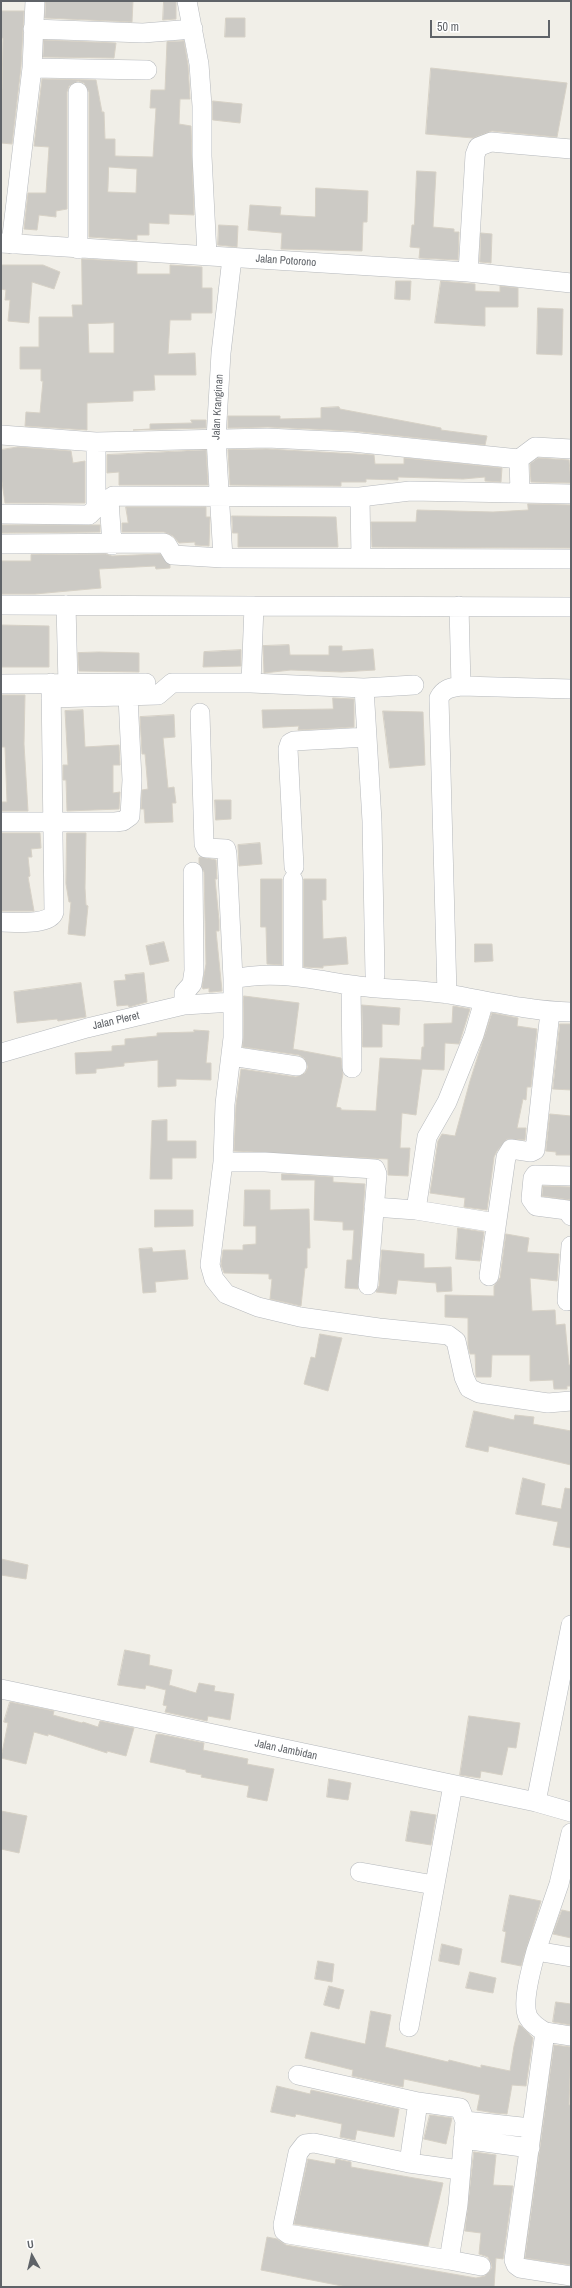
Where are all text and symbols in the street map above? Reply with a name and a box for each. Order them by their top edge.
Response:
scale bar [432,12,552,38]
text: 50 m [437,19,459,35]
street label: Jalan Potorono [255,252,317,270]
street label: Jalan Kranginan [210,374,226,440]
street label: Jalan Pleret [91,1009,141,1033]
street label: Jalan Jambidan [253,1737,319,1763]
north arrow [12,2236,52,2276]
text: U [26,2237,35,2252]

